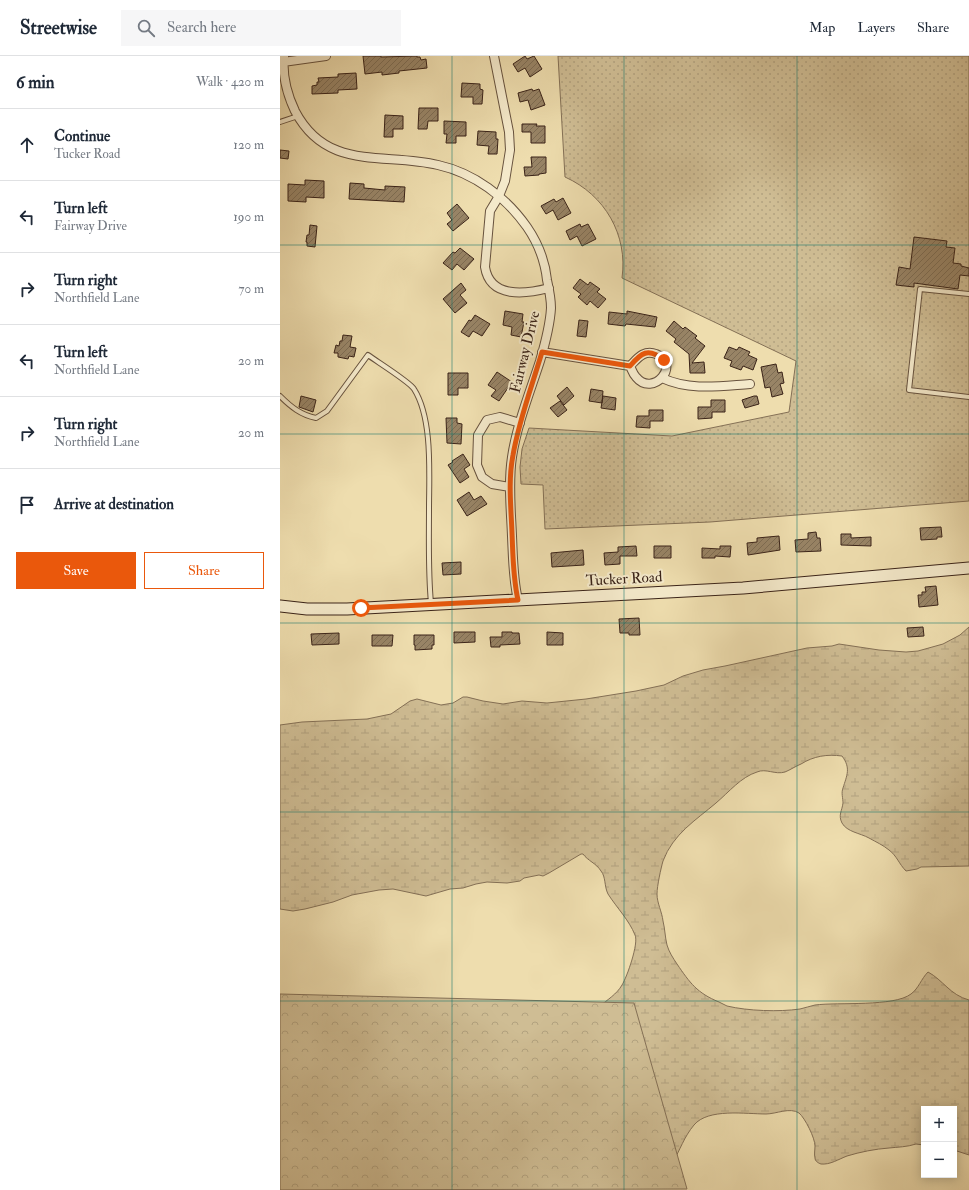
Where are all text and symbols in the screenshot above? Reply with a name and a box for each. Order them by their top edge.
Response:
search box [121,10,401,46]
text: Streetwise [20,16,97,40]
icon: search [135,17,157,39]
text: Search here [167,18,236,37]
text: Map [809,19,835,36]
text: Layers [857,19,895,36]
text: Share [917,19,949,36]
text: 6 min [16,72,55,93]
text: Walk · 420 m [196,74,264,90]
text: Continue [54,127,110,146]
icon: ahead [16,134,38,156]
text: 120 m [233,137,264,153]
text: Tucker Road [54,146,121,162]
text: Turn left [54,199,108,218]
icon: left [16,206,38,228]
text: 190 m [233,209,264,225]
text: Fairway Drive [54,218,127,234]
text: Turn right [54,271,117,290]
icon: right [16,278,38,300]
text: 70 m [239,281,264,297]
text: Northfield Lane [54,290,139,306]
street label: Fairway Drive [506,309,544,395]
text: Turn left [54,343,108,362]
icon: left [16,350,38,372]
route end [655,351,673,369]
text: 20 m [238,353,264,369]
text: Northfield Lane [54,362,139,378]
text: Turn right [54,415,117,434]
icon: right [16,422,38,444]
text: 20 m [238,425,264,441]
text: Northfield Lane [54,434,139,450]
icon: arrive [16,494,38,516]
text: Arrive at destination [54,495,174,514]
button: Save [16,552,136,589]
button: Share [144,552,264,589]
street label: Tucker Road [585,567,663,590]
route start [352,599,370,617]
map controls [921,1106,957,1178]
button: + [921,1106,957,1142]
button: − [921,1142,957,1178]

